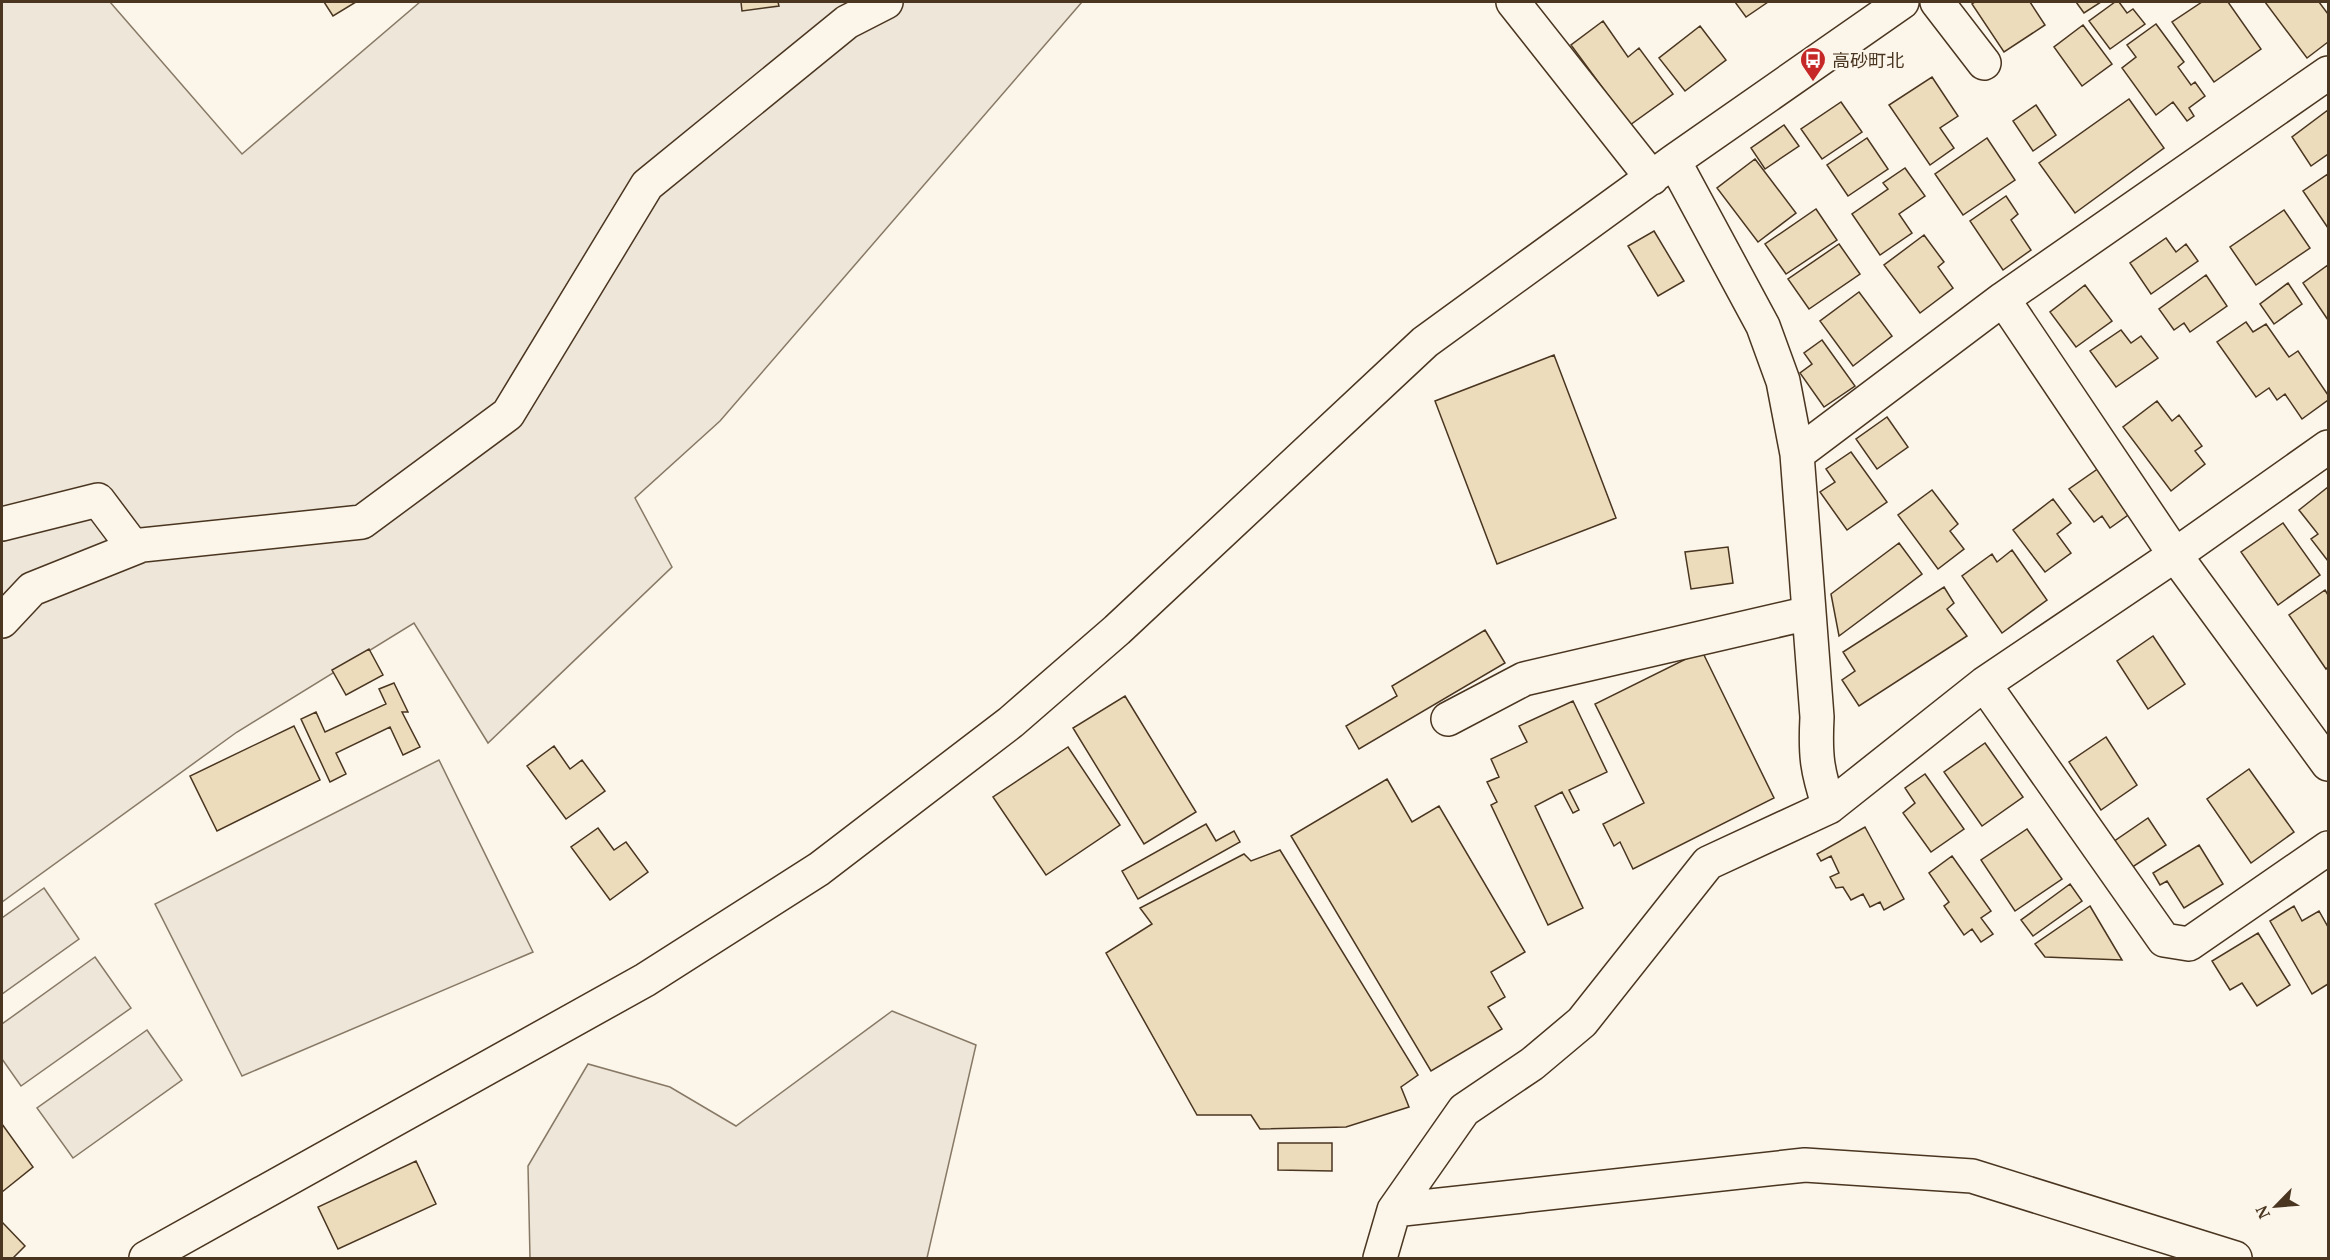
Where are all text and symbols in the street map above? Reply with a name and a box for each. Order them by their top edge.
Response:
bus stop icon: 高砂町北 [1798,45,1828,83]
place label: 高砂町北 [1832,48,1904,72]
north arrow [2246,1176,2306,1236]
text: N [2250,1202,2275,1222]

